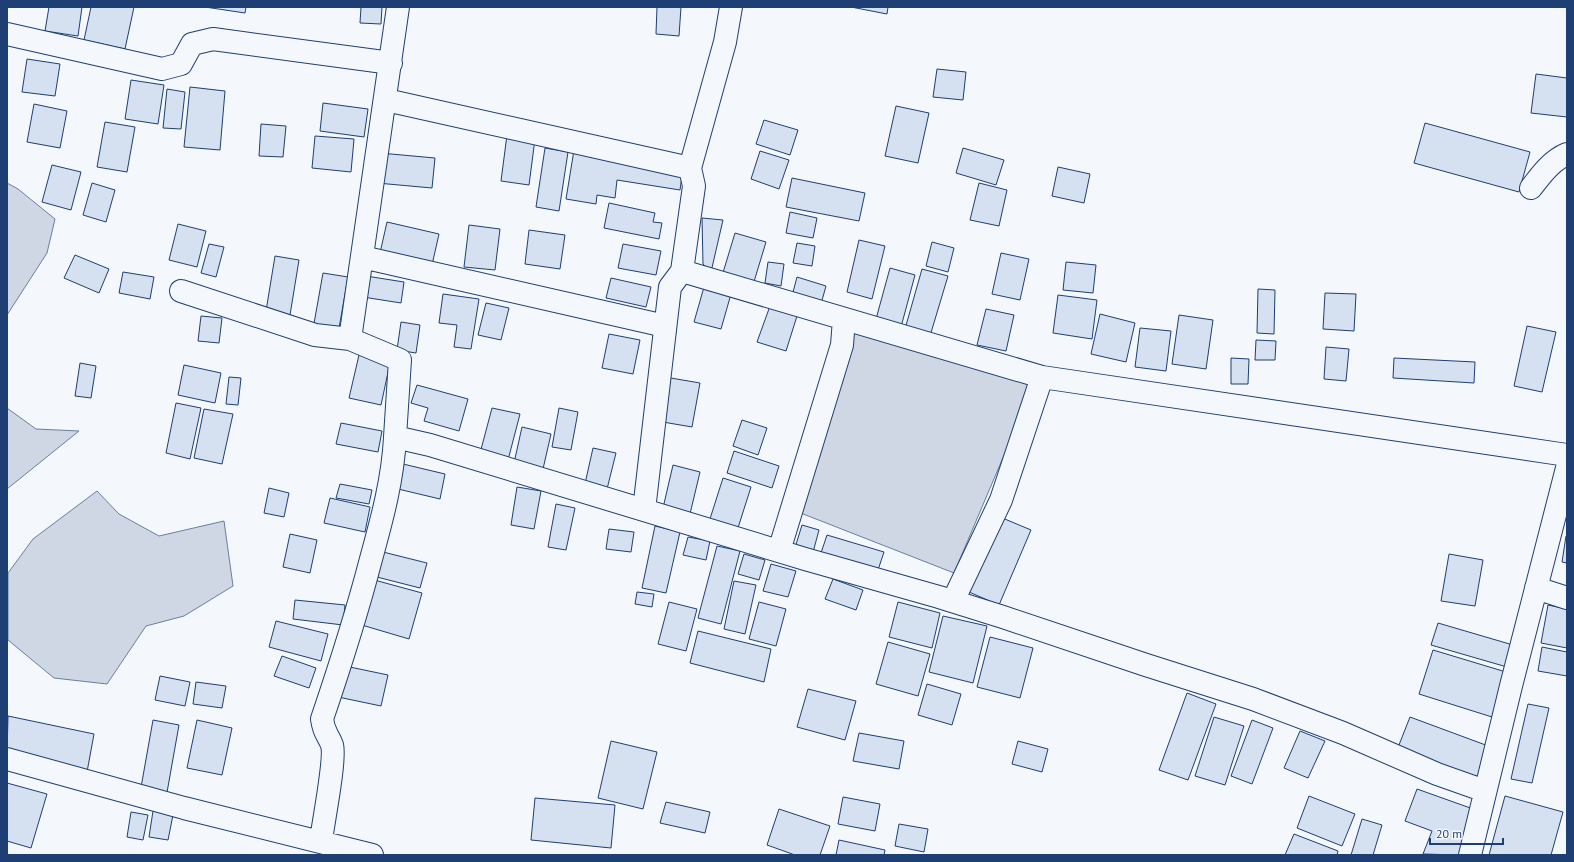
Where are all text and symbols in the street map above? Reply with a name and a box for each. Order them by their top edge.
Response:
scale bar [1430,820,1503,846]
text: 20 m [1436,826,1462,841]

